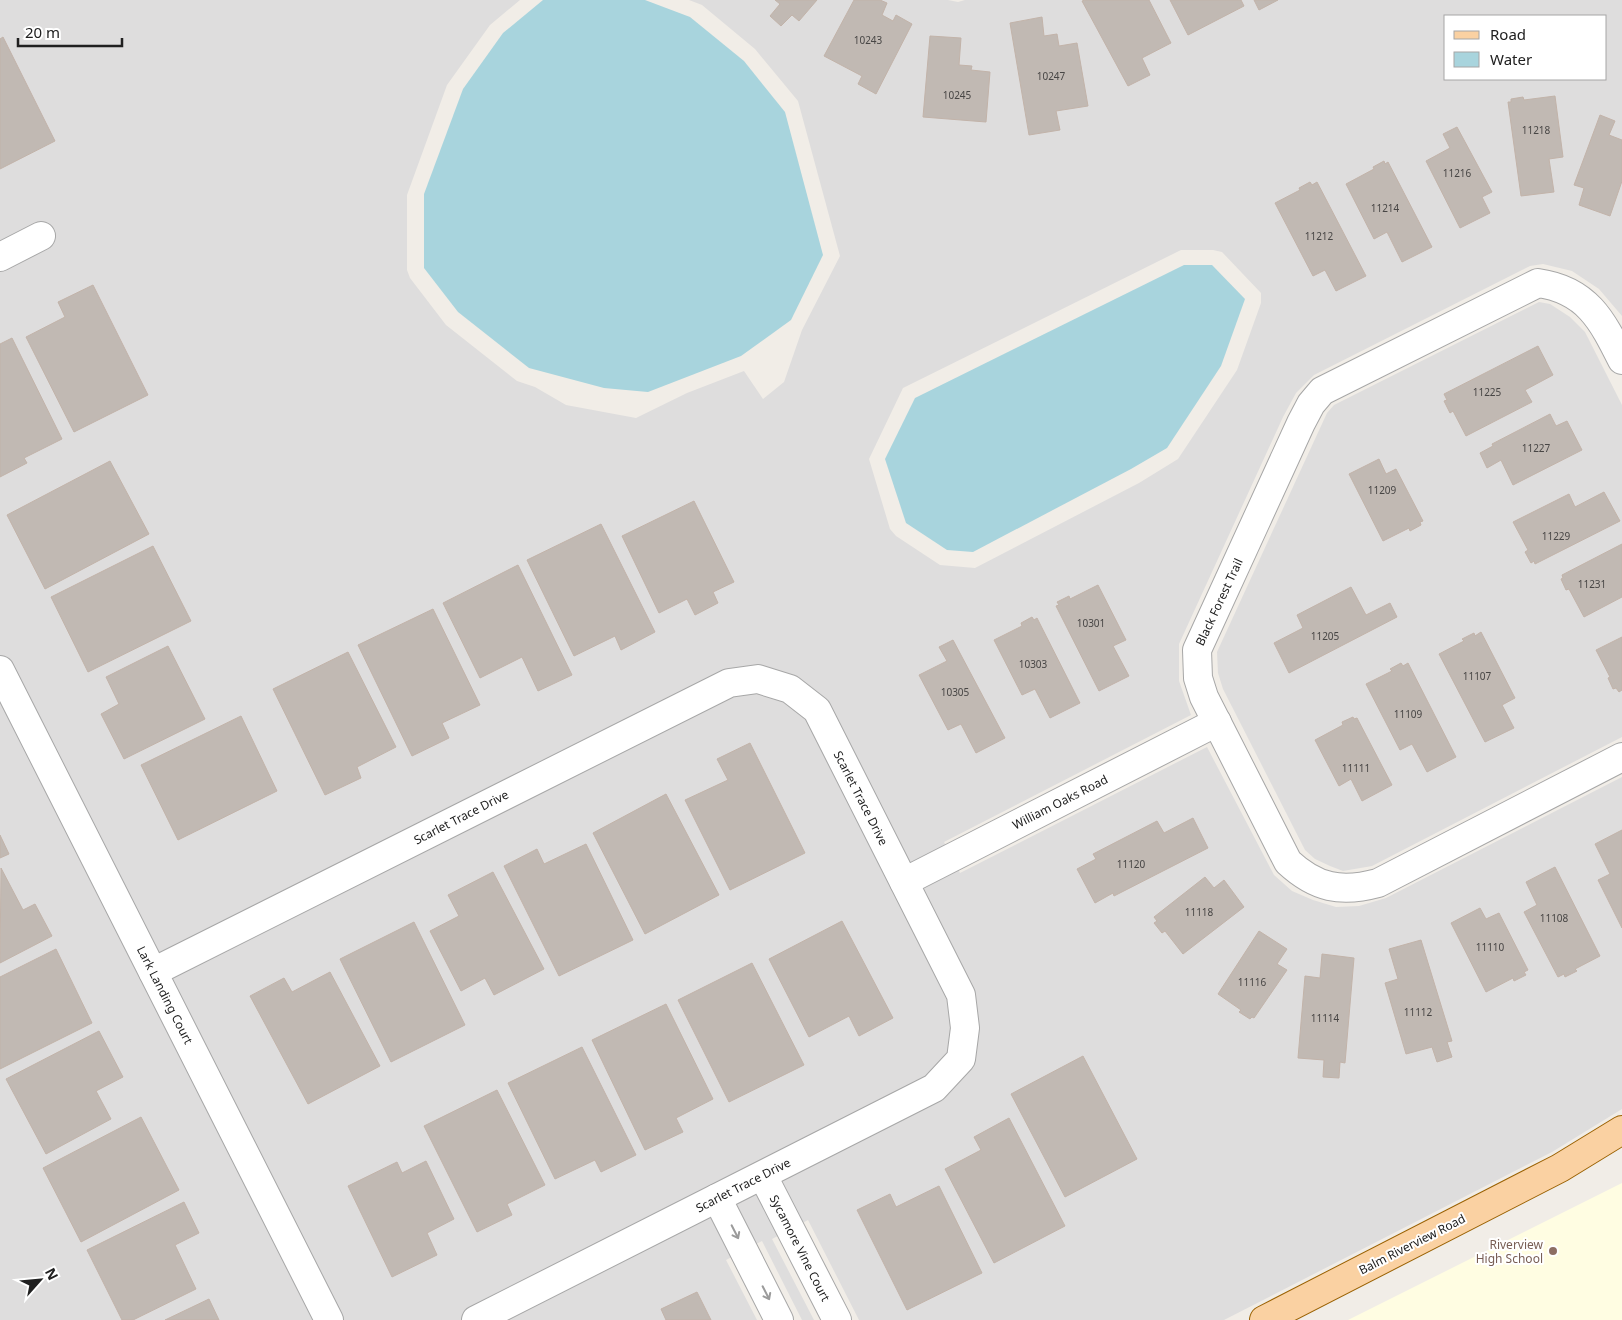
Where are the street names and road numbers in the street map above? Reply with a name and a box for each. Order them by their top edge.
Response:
street label: Black Forest Trail [1191,555,1247,649]
street label: Scarlet Trace Drive [830,748,892,848]
street label: William Oaks Road [1009,771,1111,833]
street label: Scarlet Trace Drive [411,786,511,848]
street label: Lark Landing Court [133,943,197,1048]
street label: Scarlet Trace Drive [693,1154,793,1216]
street label: Sycamore Vine Court [766,1192,835,1305]
street label: Balm Riverview Road [1356,1210,1468,1278]

